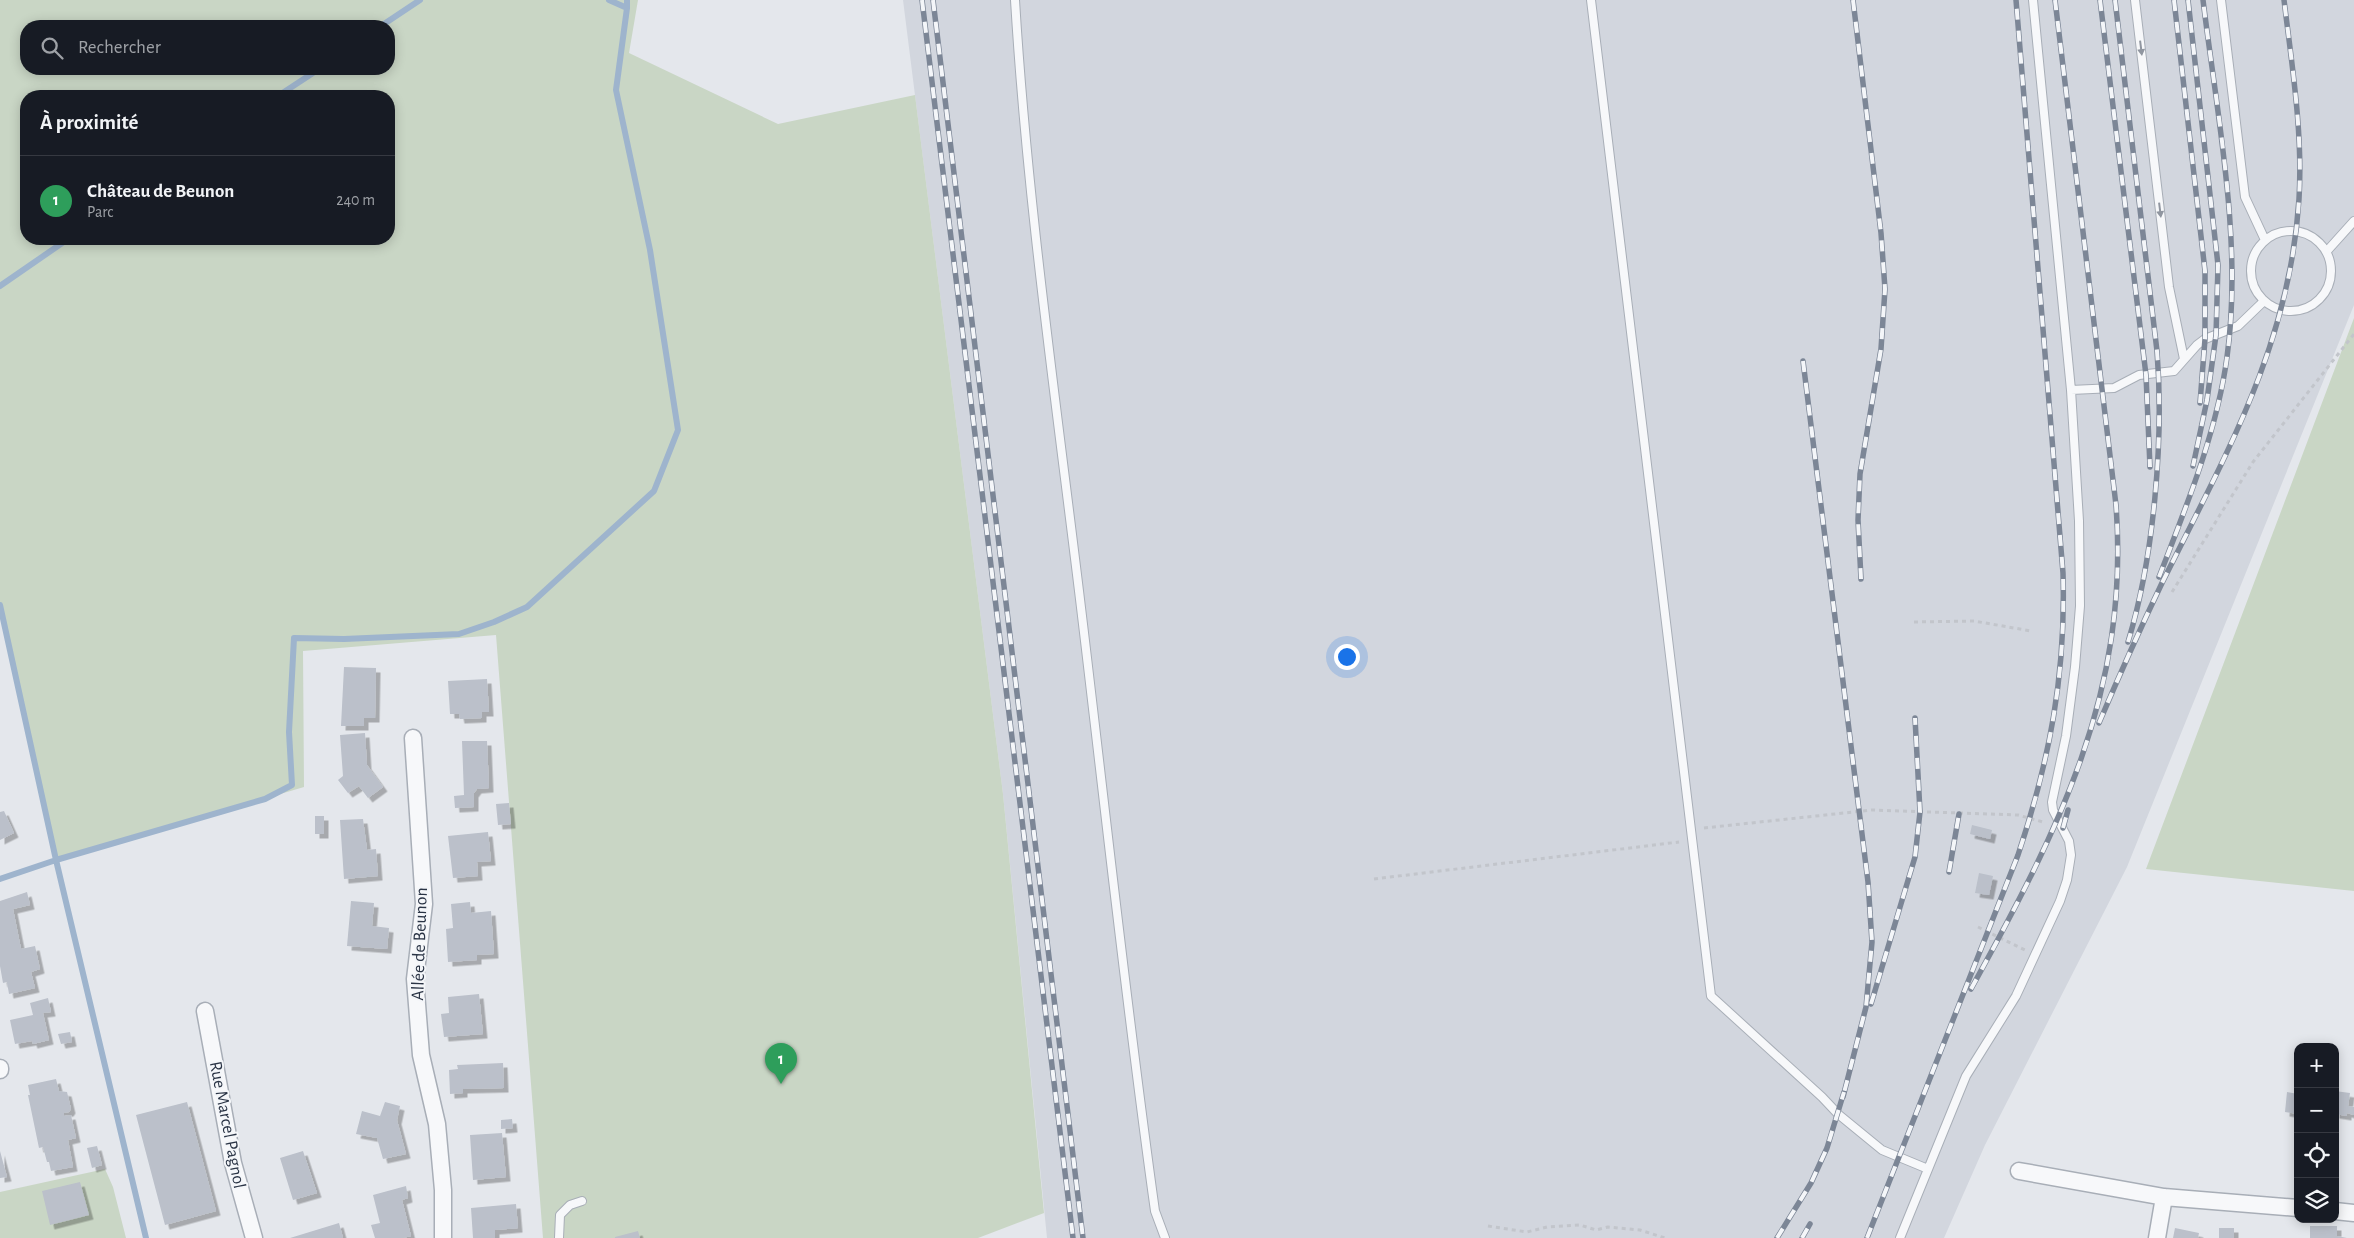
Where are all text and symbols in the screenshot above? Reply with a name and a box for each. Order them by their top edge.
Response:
search box [20,20,395,75]
icon: search [38,34,66,62]
text: Rechercher [78,38,161,57]
one-way arrow [2137,41,2145,57]
text: À proximité [40,112,138,133]
text: Château de Beunon [87,182,234,201]
text: 1 [53,192,59,208]
text: 240 m [336,192,375,208]
one-way arrow [2156,202,2164,218]
text: Parc [87,204,113,220]
your location [1334,644,1360,670]
street label: Allée de Beunon [409,887,431,1001]
pin: 1 [765,1043,797,1084]
map controls [2294,1043,2339,1223]
button: + [2294,1043,2339,1088]
street label: Rue Marcel Pagnol [206,1060,248,1190]
button: − [2294,1088,2339,1133]
button: locate [2294,1133,2339,1178]
button: layers [2294,1178,2339,1223]

